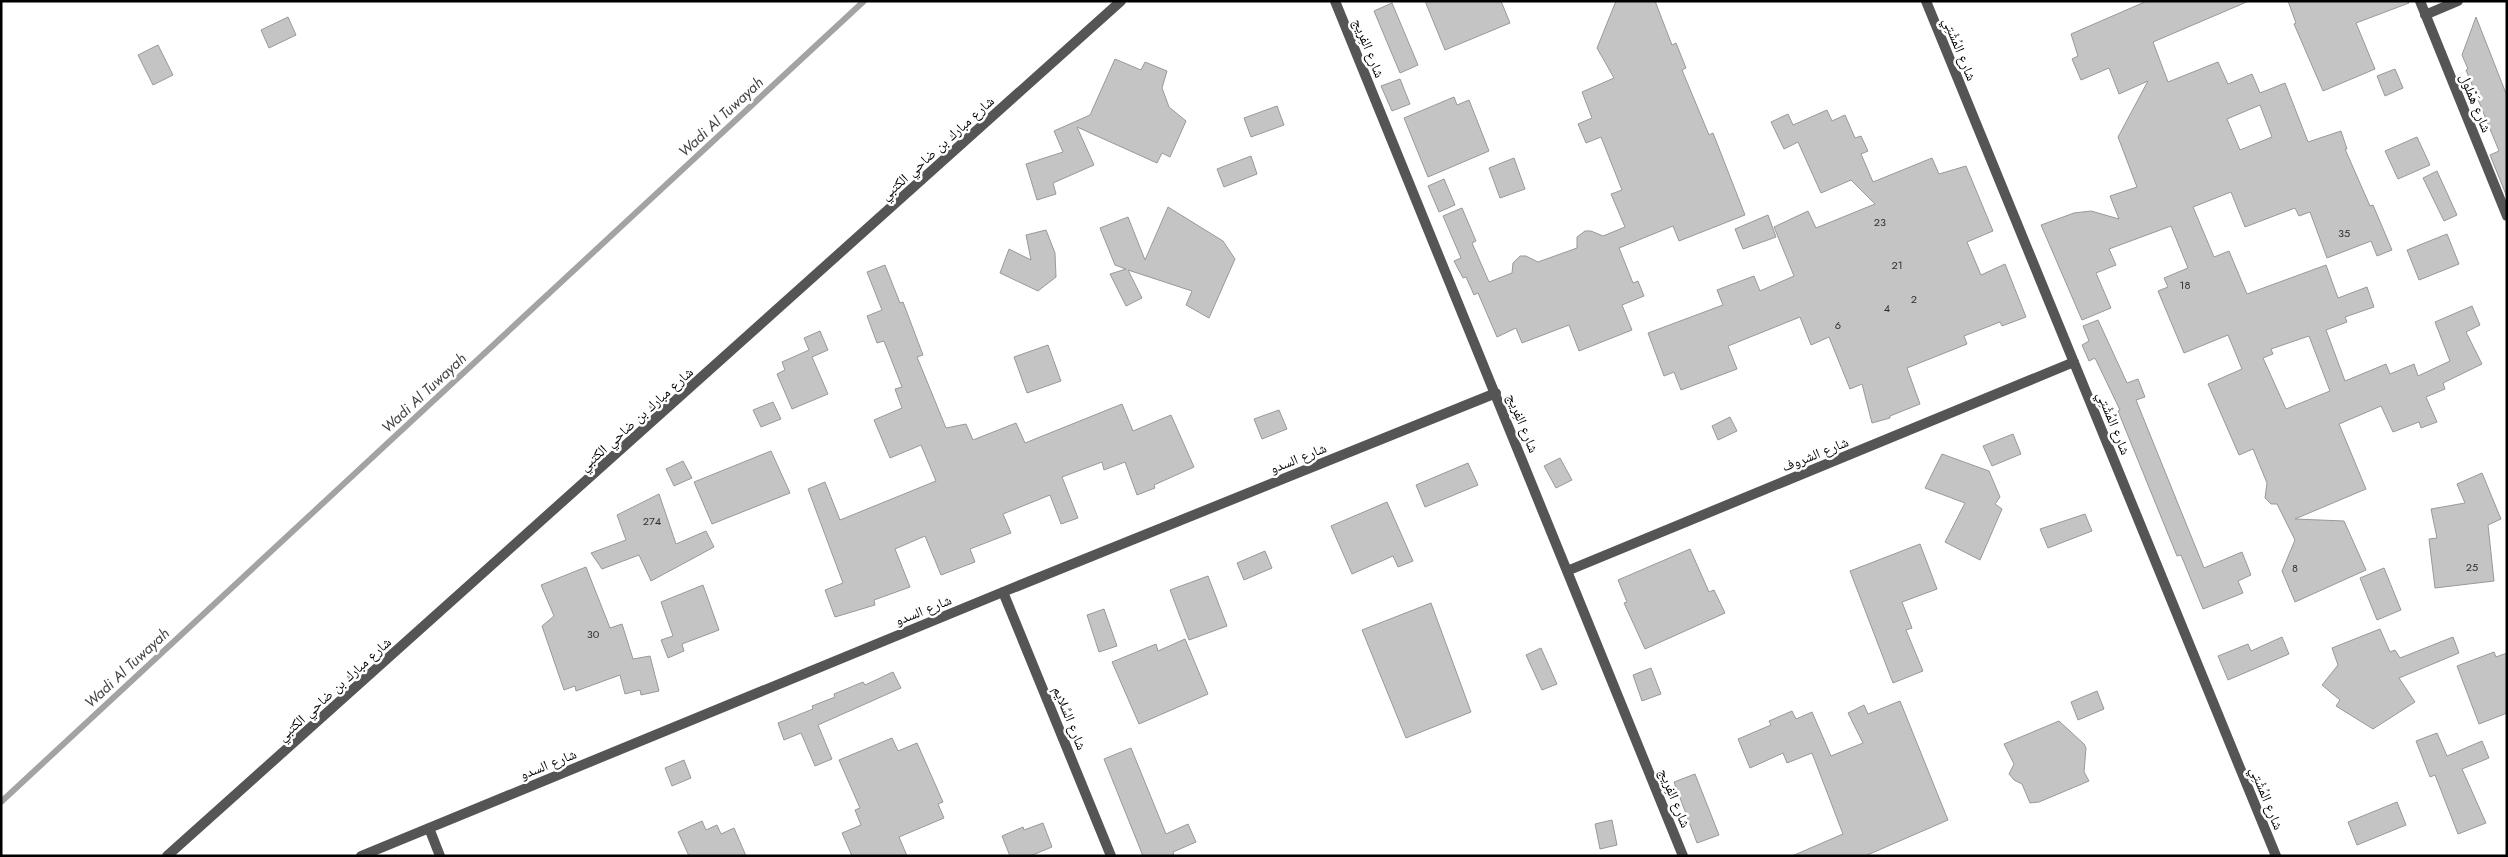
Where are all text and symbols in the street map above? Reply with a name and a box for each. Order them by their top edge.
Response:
street label: شارع المُشْتِي [1937,14,1982,84]
street label: شارع الفِريج [1348,15,1390,81]
street label: شارع هَمْلول [2455,70,2497,136]
water label: Wadi Al Tuwayah [674,72,768,162]
street label: شارع مبارك بن ضاحي الكتبي [876,91,999,206]
house number: 23 [1874,214,1886,230]
house number: 35 [2338,225,2350,241]
house number: 21 [1891,257,1903,273]
house number: 18 [2180,277,2190,293]
house number: 2 [1911,291,1917,307]
house number: 4 [1884,300,1891,316]
house number: 6 [1835,317,1841,333]
water label: Wadi Al Tuwayah [377,348,471,438]
street label: شارع مبارك بن ضاحي الكتبي [575,362,698,477]
street label: شارع المُشْتِي [2091,388,2136,458]
street label: شارع الفِريج [1502,390,1544,456]
street label: شارع الشروف [1779,432,1851,476]
street label: شارع السدو [1267,438,1329,478]
house number: 274 [643,513,662,529]
house number: 25 [2466,559,2478,575]
house number: 8 [2292,560,2298,576]
street label: شارع السدو [892,590,954,630]
water label: Wadi Al Tuwayah [80,623,174,713]
house number: 30 [587,626,600,642]
street label: شارع مبارك بن ضاحي الكتبي [273,632,396,747]
street label: شارع السَّلايم [1048,683,1092,753]
street label: شارع السدو [517,744,579,784]
street label: شارع المُشْتِي [2244,763,2289,833]
street label: شارع الفِريج [1654,765,1696,831]

